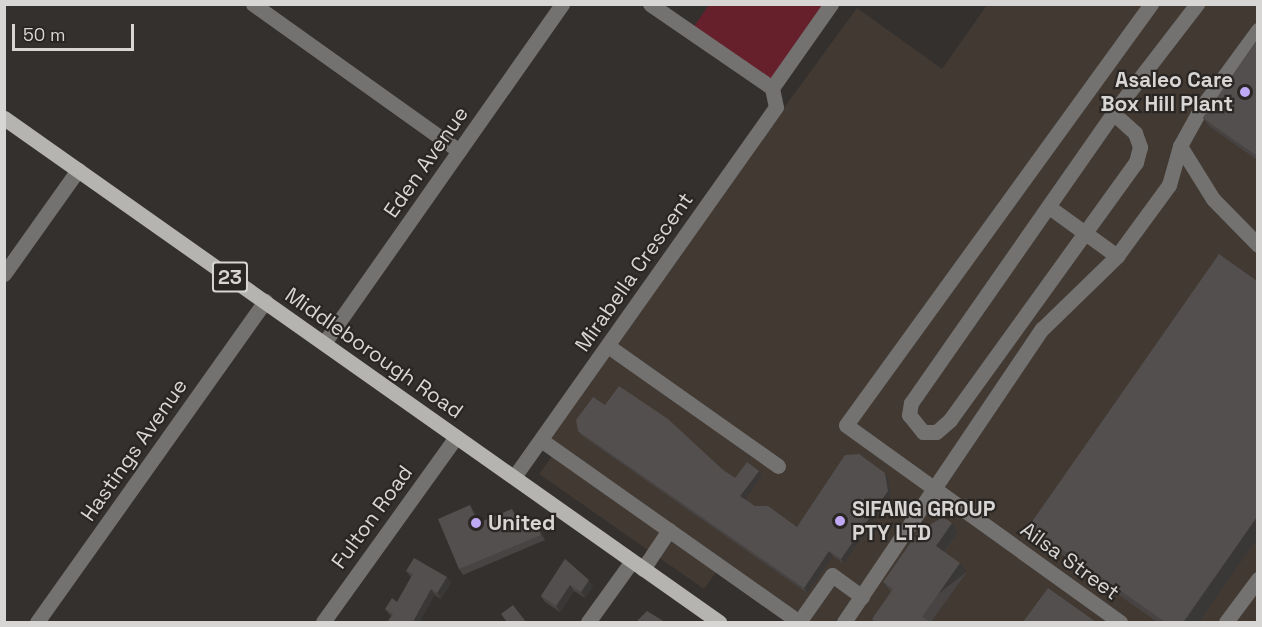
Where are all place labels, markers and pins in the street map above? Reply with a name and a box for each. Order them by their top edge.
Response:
place label: Asaleo Care Box Hill Plant [1101,67,1233,117]
marker: Asaleo Care Box Hill Plant [1238,85,1252,99]
place label: SIFANG GROUP PTY LTD [852,496,995,546]
place label: United [488,510,555,536]
marker: SIFANG GROUP PTY LTD [833,514,847,528]
marker: United [469,516,483,530]

